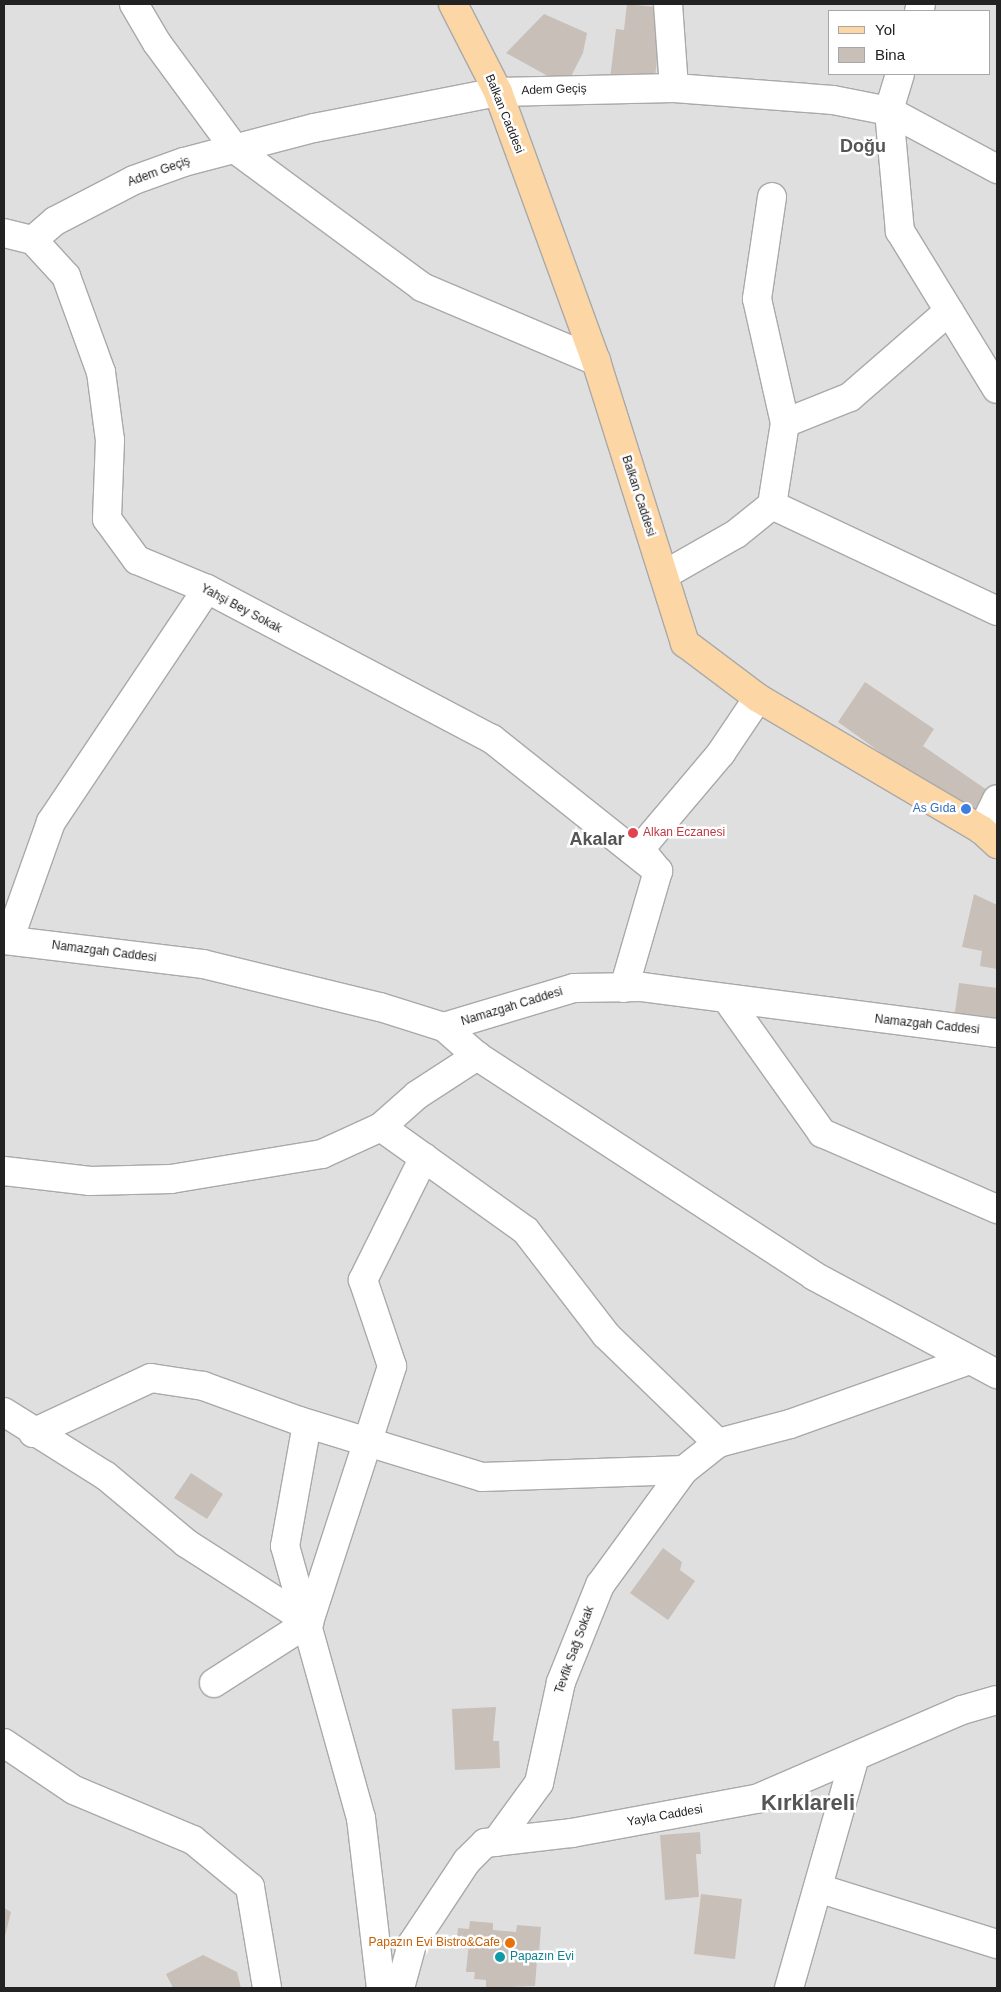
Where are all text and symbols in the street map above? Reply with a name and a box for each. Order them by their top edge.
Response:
legend [828,10,991,75]
text: Yol [875,21,895,38]
text: Bina [875,46,905,63]
street label: Balkan Caddesi [482,72,526,156]
street label: Adem Geçiş [521,82,587,98]
district label: Doğu [840,135,886,157]
street label: Adem Geçiş [126,154,192,190]
street label: Balkan Caddesi [618,454,658,538]
street label: Yahşi Bey Sokak [198,582,284,636]
place label: As Gıda [913,802,956,816]
marker: As Gıda [960,803,972,815]
place label: Alkan Eczanesi [643,826,725,840]
marker: Alkan Eczanesi [627,827,639,839]
district label: Akalar [569,828,625,850]
street label: Namazgah Caddesi [51,938,157,966]
street label: Namazgah Caddesi [460,985,564,1029]
street label: Namazgah Caddesi [874,1012,980,1038]
street label: Tevfik Sağ Sokak [552,1604,598,1696]
district label: Kırklareli [761,1790,855,1816]
street label: Yayla Caddesi [626,1802,704,1830]
place label: Papazın Evi Bistro&Cafe [369,1936,500,1950]
marker: Papazın Evi Bistro&Cafe [504,1937,516,1949]
place label: Papazın Evi [510,1950,574,1964]
marker: Papazın Evi [494,1951,506,1963]

